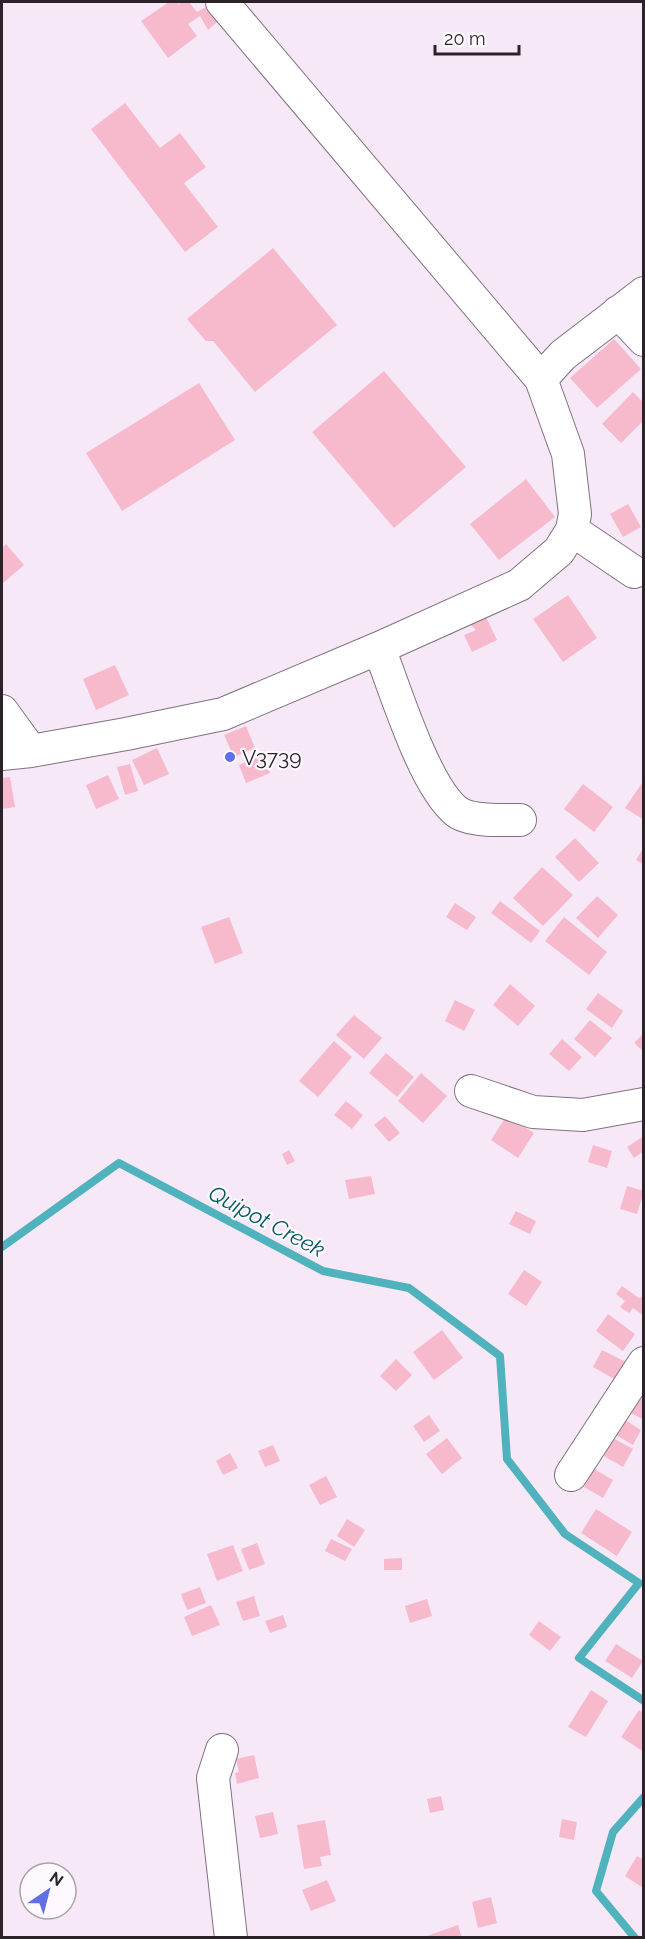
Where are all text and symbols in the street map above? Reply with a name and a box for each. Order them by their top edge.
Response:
scale bar [435,18,519,56]
text: 20 m [444,28,486,49]
place label: V3739 [242,745,302,770]
marker: V3739 [223,750,237,764]
water label: Quipot Creek [204,1179,330,1263]
north arrow [18,1861,78,1921]
text: N [46,1868,67,1890]

